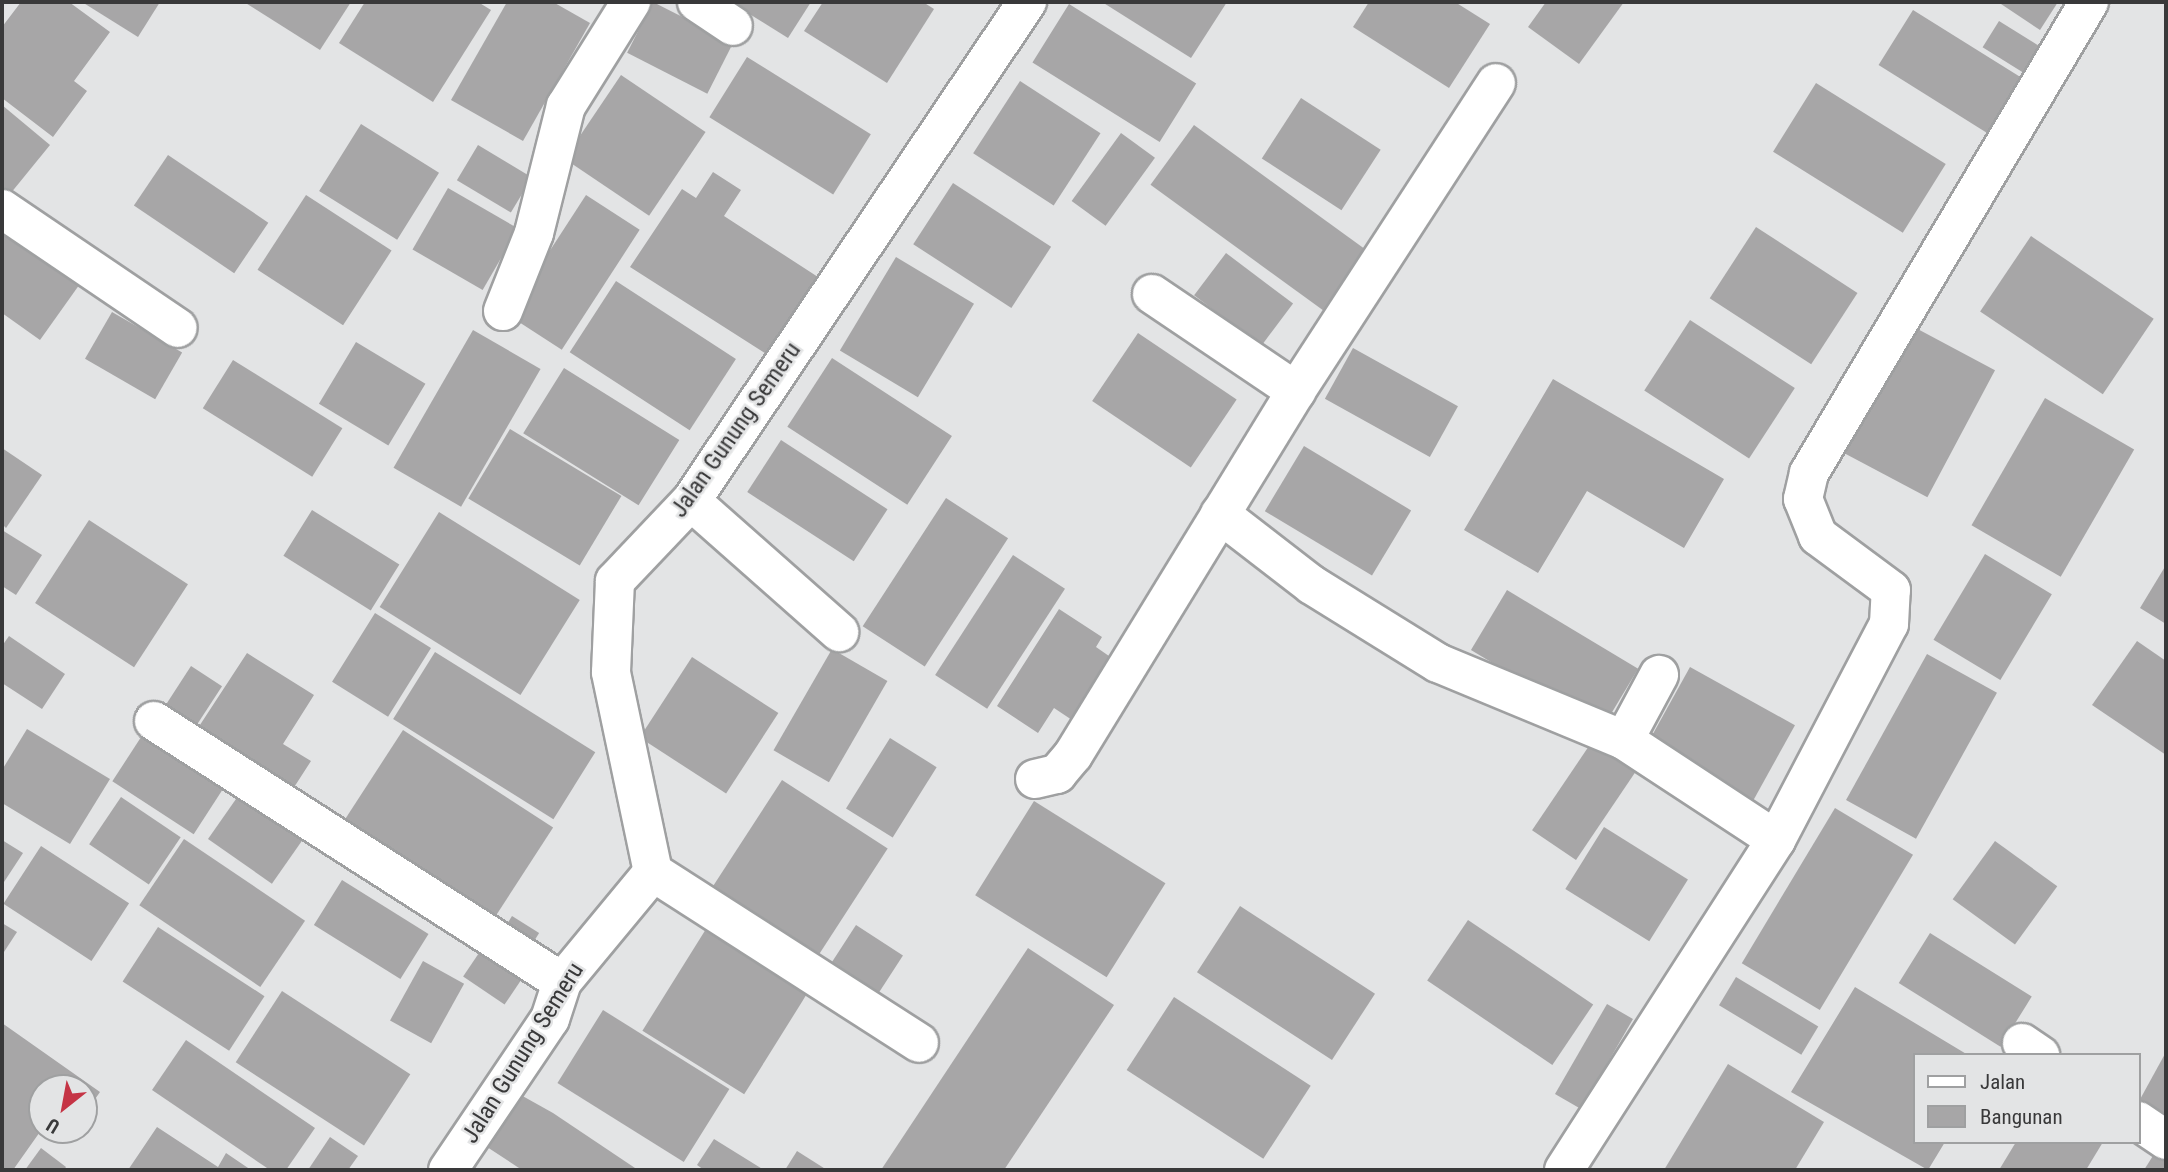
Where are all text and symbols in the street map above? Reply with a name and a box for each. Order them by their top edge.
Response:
street label: Jalan Gunung Semeru [665,337,807,523]
street label: Jalan Gunung Semeru [456,958,590,1148]
legend [1912,1053,2140,1144]
text: Jalan [1980,1070,2025,1094]
north arrow [28,1074,98,1144]
text: Bangunan [1980,1105,2063,1129]
text: U [42,1113,64,1138]

